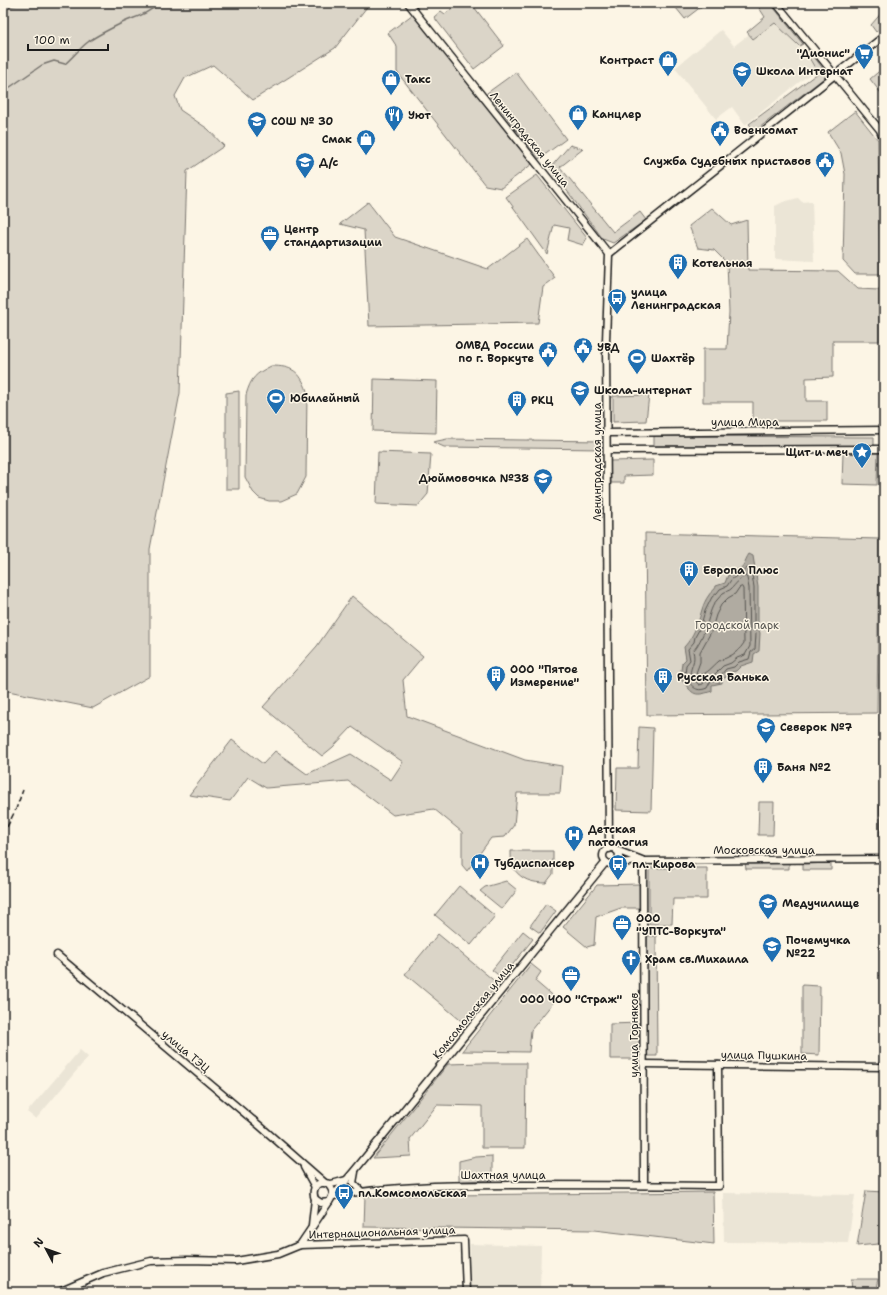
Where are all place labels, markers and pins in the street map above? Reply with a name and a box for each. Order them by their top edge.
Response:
supermarket icon: "Дионис" [853,42,875,70]
place label: "Дионис" [797,46,850,61]
shop icon: Контраст [657,49,679,77]
place label: Контраст [600,53,654,68]
school or university icon: Школа Интернат [731,60,753,88]
place label: Школа Интернат [756,64,854,79]
shop icon: Такс [380,68,402,96]
place label: Такс [405,72,431,87]
shop icon: Канцлер [567,103,589,131]
restaurant icon: Уют [383,104,405,132]
place label: Канцлер [592,107,642,122]
place label: Уют [408,108,431,123]
school or university icon: СОШ № 30 [246,110,268,138]
place label: СОШ № 30 [271,114,334,129]
public building icon: Военкомат [709,119,731,147]
place label: Военкомат [734,123,798,138]
shop icon: Смак [355,128,377,156]
place label: Смак [322,132,352,147]
public building icon: Служба Судебных приставов [814,150,836,178]
school or university icon: Д/с [294,151,316,179]
place label: Служба Судебных приставов [643,154,811,169]
place label: Д/с [319,155,339,170]
place label: Центр стандартизации [284,222,382,250]
office icon: Центр стандартизации [259,224,281,252]
building icon: Котельная [667,252,689,280]
place label: Котельная [692,256,753,271]
place label: улица Ленинградская [631,285,721,313]
bus stop icon: улица Ленинградская [606,287,628,315]
public building icon: УВД [572,336,594,364]
place label: ОМВД России по г. Воркуте [455,338,534,366]
public building icon: ОМВД России по г. Воркуте [537,340,559,368]
place label: УВД [597,340,620,355]
sports icon: Шахтёр [626,347,648,375]
place label: Шахтёр [651,351,695,366]
school or university icon: Школа-интернат [569,379,591,407]
place label: Школа-интернат [594,383,692,398]
sports icon: Юбилейный [265,387,287,415]
building icon: РКЦ [506,389,528,417]
place label: Юбилейный [290,391,360,406]
place label: РКЦ [531,393,553,408]
place icon: Щит и меч [851,441,873,469]
place label: Щит и меч [786,445,848,460]
school or university icon: Дюймовочка №38 [532,467,554,495]
place label: Дюймовочка №38 [419,471,529,486]
building icon: Европа Плюс [678,559,700,587]
place label: Европа Плюс [703,563,779,578]
place label: ООО "Пятое Измерение" [510,662,580,690]
building icon: ООО "Пятое Измерение" [485,664,507,692]
building icon: Русская Банька [652,666,674,694]
place label: Русская Банька [677,670,769,685]
school or university icon: Северок №7 [755,716,777,744]
place label: Северок №7 [780,720,853,735]
building icon: Баня №2 [752,756,774,784]
place label: Баня №2 [777,760,831,775]
place label: Детская патология [588,822,649,850]
hospital icon: Детская патология [563,824,585,852]
hospital icon: Тубдиспансер [469,852,491,880]
bus stop icon: пл. Кирова [607,853,629,881]
place label: Тубдиспансер [494,856,575,871]
place label: пл. Кирова [632,857,696,872]
school or university icon: Медучилище [757,892,779,920]
place label: Медучилище [782,896,860,911]
place label: ООО "УПТС-Воркута" [636,911,726,939]
office icon: ООО "УПТС-Воркута" [611,913,633,941]
place label: Почемучка №22 [786,933,851,961]
school or university icon: Почемучка №22 [761,935,783,963]
church icon: Храм св.Михаила [620,948,642,976]
place label: Храм св.Михаила [645,952,749,967]
office icon: ООО ЧОО "Страж" [560,964,582,992]
place label: ООО ЧОО "Страж" [520,992,623,1007]
bus stop icon: пл.Комсомольская [333,1182,355,1210]
place label: пл.Комсомольская [358,1186,467,1201]

